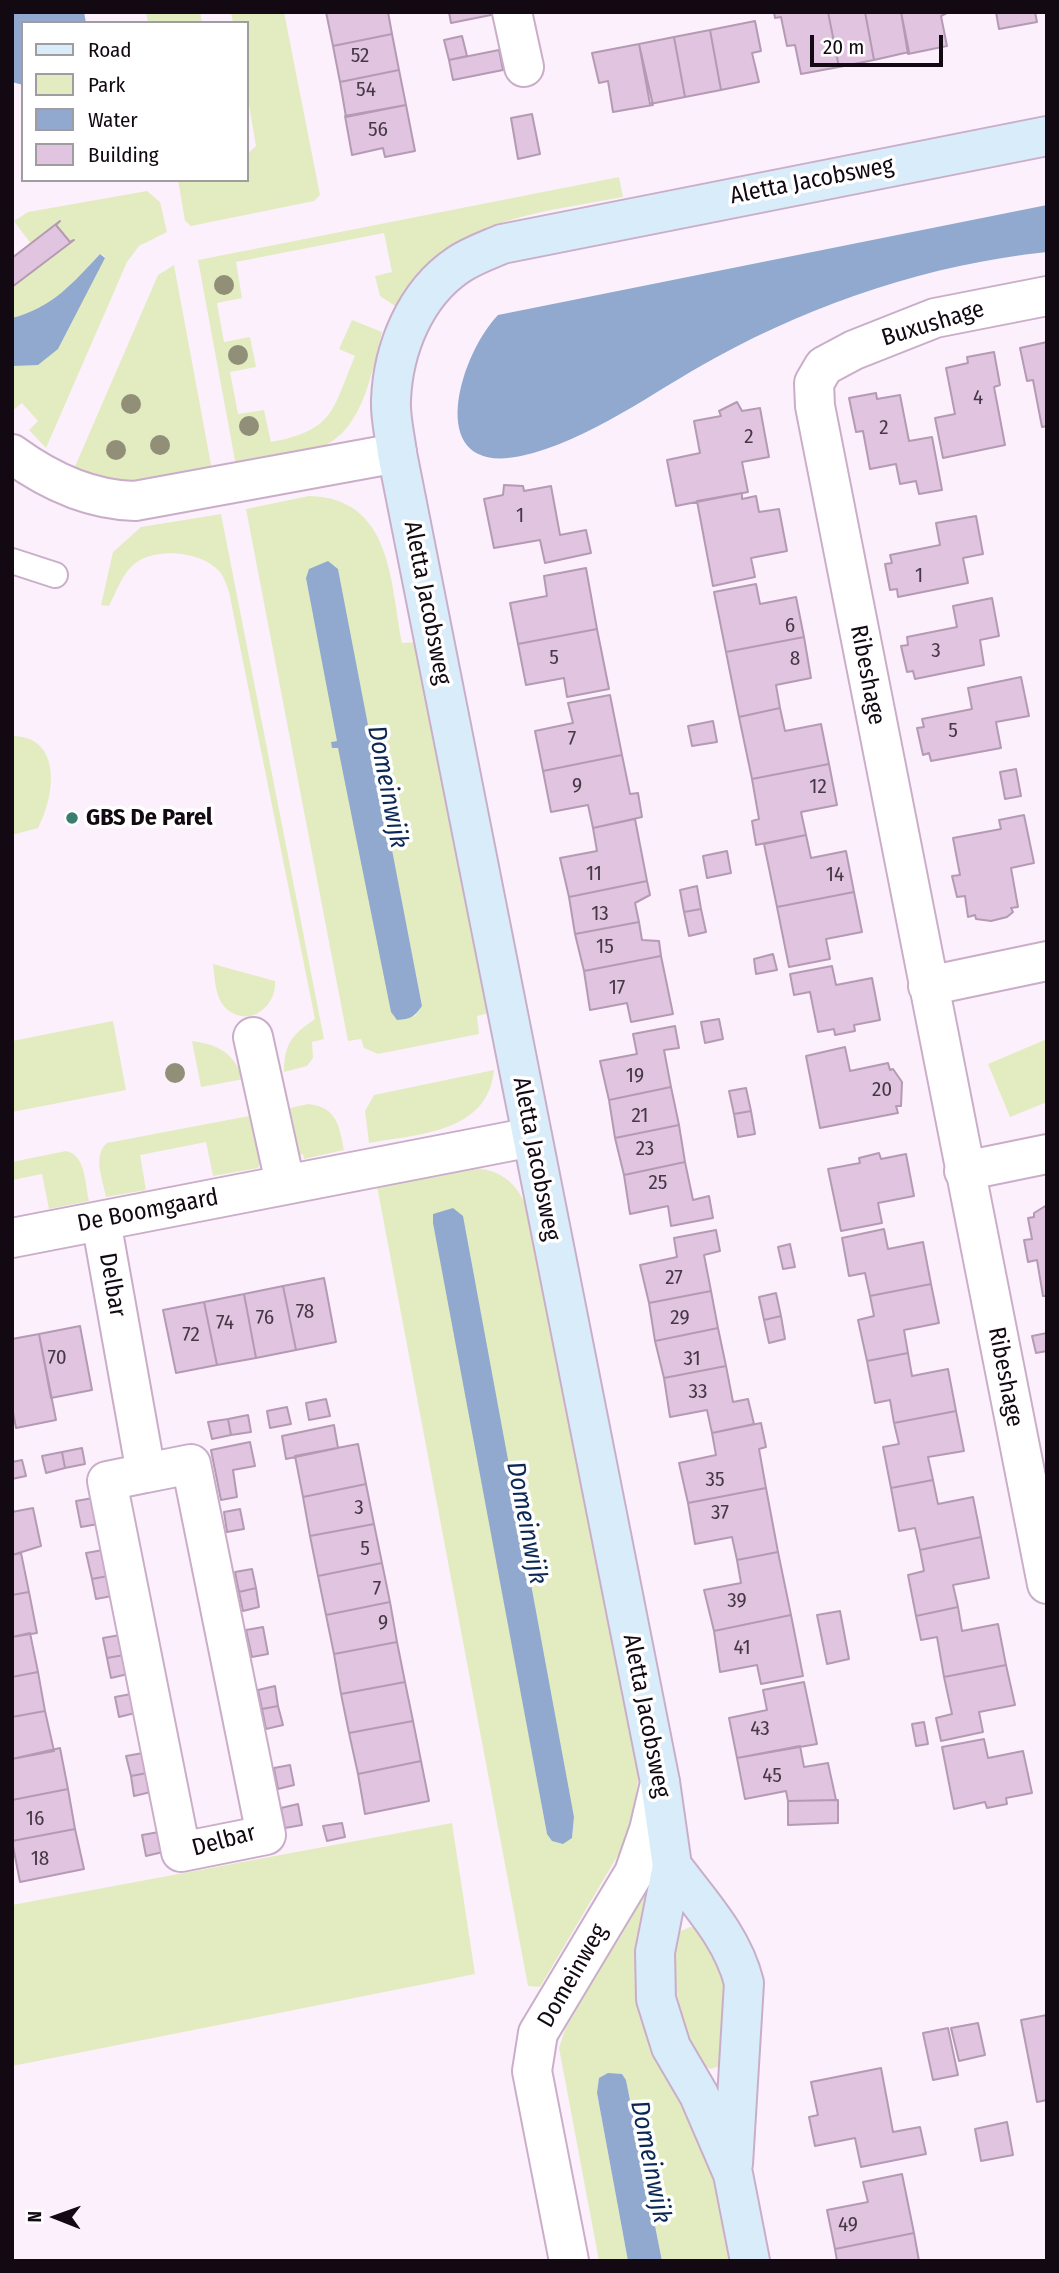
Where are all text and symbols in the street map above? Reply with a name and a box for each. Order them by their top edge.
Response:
legend [21,21,248,182]
scale bar [814,21,947,65]
text: 20 m [823,34,864,60]
text: Road [88,37,132,63]
house number: 52 [351,43,369,69]
text: Park [88,72,125,98]
house number: 54 [356,77,376,103]
text: Water [88,107,138,133]
house number: 56 [368,117,388,143]
text: Building [88,142,159,168]
street label: Aletta Jacobsweg [728,151,896,211]
street label: Buxushage [878,295,988,353]
house number: 4 [973,385,983,411]
house number: 2 [879,415,889,441]
house number: 2 [744,424,754,450]
house number: 1 [516,503,524,529]
street label: Aletta Jacobsweg [397,519,457,687]
house number: 1 [915,563,923,589]
house number: 6 [785,613,795,639]
street label: Ribeshage [843,623,891,727]
house number: 3 [931,638,941,664]
house number: 5 [549,645,559,671]
house number: 8 [790,646,800,672]
house number: 5 [948,718,958,744]
water label: Domeinwijk [360,723,414,851]
house number: 7 [568,726,576,752]
house number: 9 [572,773,582,799]
house number: 12 [809,774,827,800]
place label: GBS De Parel [86,804,213,832]
marker: GBS De Parel [64,810,80,826]
house number: 11 [586,861,602,887]
house number: 14 [826,862,844,888]
house number: 13 [591,901,609,927]
house number: 15 [596,934,614,960]
house number: 17 [609,975,625,1001]
house number: 19 [626,1063,644,1089]
street label: Aletta Jacobsweg [506,1075,566,1243]
house number: 20 [872,1077,892,1103]
house number: 21 [632,1103,648,1129]
house number: 23 [636,1136,654,1162]
house number: 25 [649,1170,667,1196]
street label: De Boomgaard [75,1183,221,1239]
street label: Delbar [92,1251,132,1319]
house number: 27 [665,1265,683,1291]
house number: 78 [296,1299,314,1325]
house number: 76 [256,1305,274,1331]
house number: 29 [670,1305,690,1331]
house number: 74 [216,1310,234,1336]
house number: 72 [182,1322,200,1348]
street label: Ribeshage [981,1325,1029,1429]
house number: 70 [47,1345,67,1371]
house number: 31 [683,1346,701,1372]
house number: 33 [689,1379,707,1405]
water label: Domeinwijk [499,1459,553,1587]
house number: 35 [705,1467,725,1493]
house number: 3 [354,1495,364,1521]
house number: 37 [711,1500,729,1526]
house number: 5 [360,1536,370,1562]
house number: 7 [373,1576,381,1602]
house number: 39 [727,1588,747,1614]
house number: 9 [378,1610,388,1636]
street label: Aletta Jacobsweg [616,1632,676,1800]
house number: 41 [733,1635,751,1661]
house number: 43 [750,1716,770,1742]
house number: 45 [762,1763,782,1789]
house number: 16 [26,1806,44,1832]
street label: Delbar [189,1819,259,1863]
house number: 18 [31,1846,49,1872]
street label: Domeinweg [532,1919,614,2033]
water label: Domeinwijk [623,2098,677,2226]
north arrow [21,2182,91,2252]
text: N [23,2211,46,2223]
house number: 49 [838,2212,858,2238]

